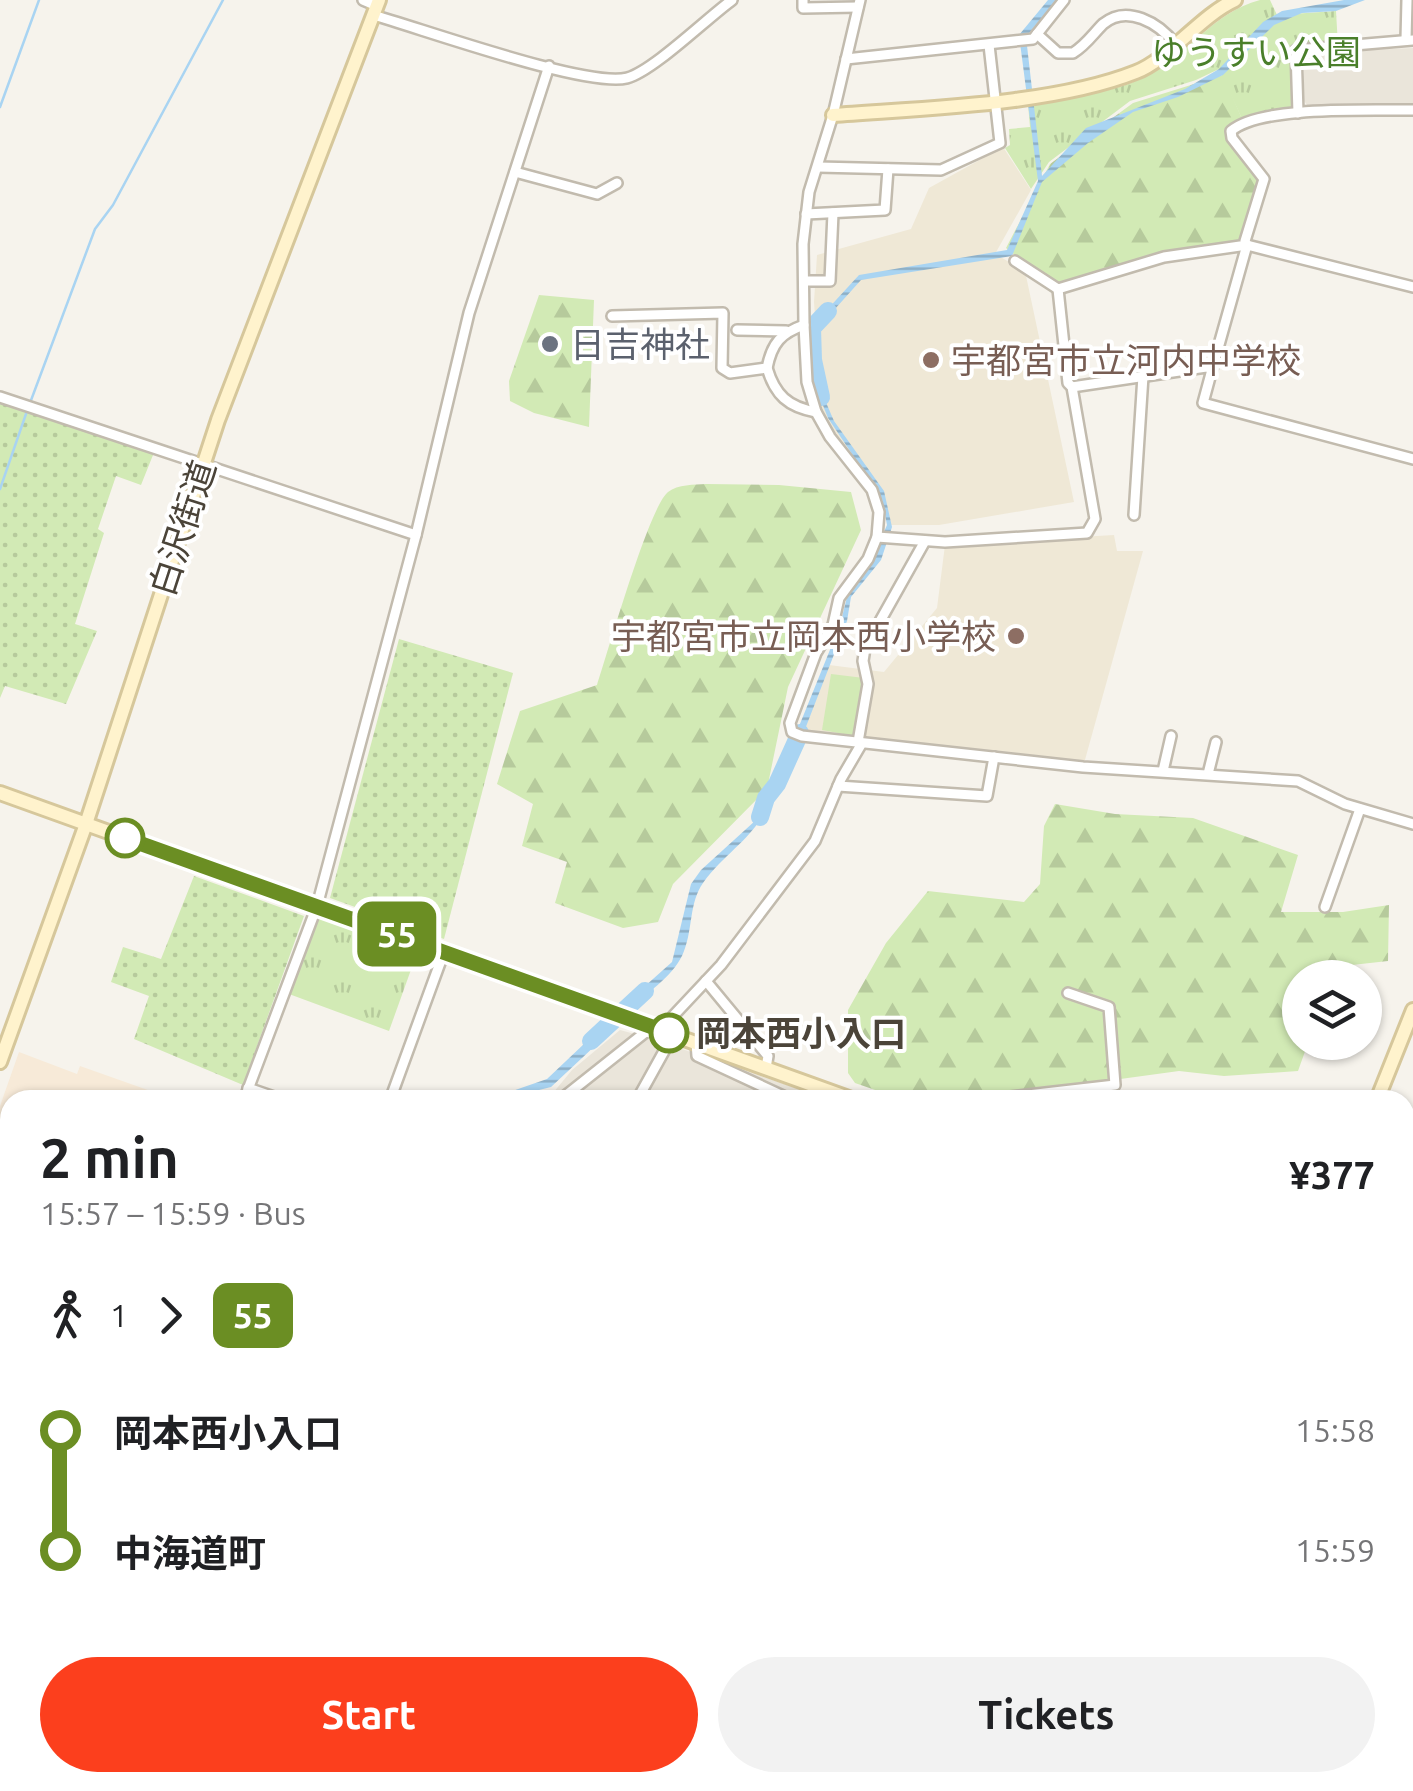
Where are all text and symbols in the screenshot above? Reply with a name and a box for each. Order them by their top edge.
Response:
park label: ゆうすい公園 [1151,32,1361,72]
place label: 日吉神社 [570,324,710,364]
marker: 日吉神社 [539,333,561,355]
place label: 宇都宮市立河内中学校 [951,340,1301,380]
marker: 宇都宮市立河内中学校 [920,349,942,371]
street label: 白沢街道 [141,455,223,601]
place label: 宇都宮市立岡本西小学校 [611,616,996,656]
marker: 宇都宮市立岡本西小学校 [1005,625,1027,647]
unlabelled marker [106,819,144,857]
line badge: 55 [352,902,442,966]
text: 55 [377,914,417,954]
map controls [1282,960,1382,1060]
button: layers [1282,960,1382,1060]
place label: 岡本西小入口 [696,1013,906,1053]
marker: 岡本西小入口 [650,1014,688,1052]
text: 2 min [40,1127,179,1188]
text: ¥377 [1289,1154,1375,1196]
text: 15:57 – 15:59 · Bus [40,1195,306,1231]
icon: walk [40,1288,95,1343]
icon: forward [143,1288,198,1343]
text: 55 [233,1295,273,1335]
text: 1 [110,1297,128,1333]
text: 岡本西小入口 [114,1412,342,1454]
text: 15:58 [1295,1412,1375,1448]
text: 中海道町 [114,1532,266,1574]
text: 15:59 [1295,1532,1375,1568]
button: Start [40,1657,698,1772]
button: Tickets [718,1657,1375,1772]

